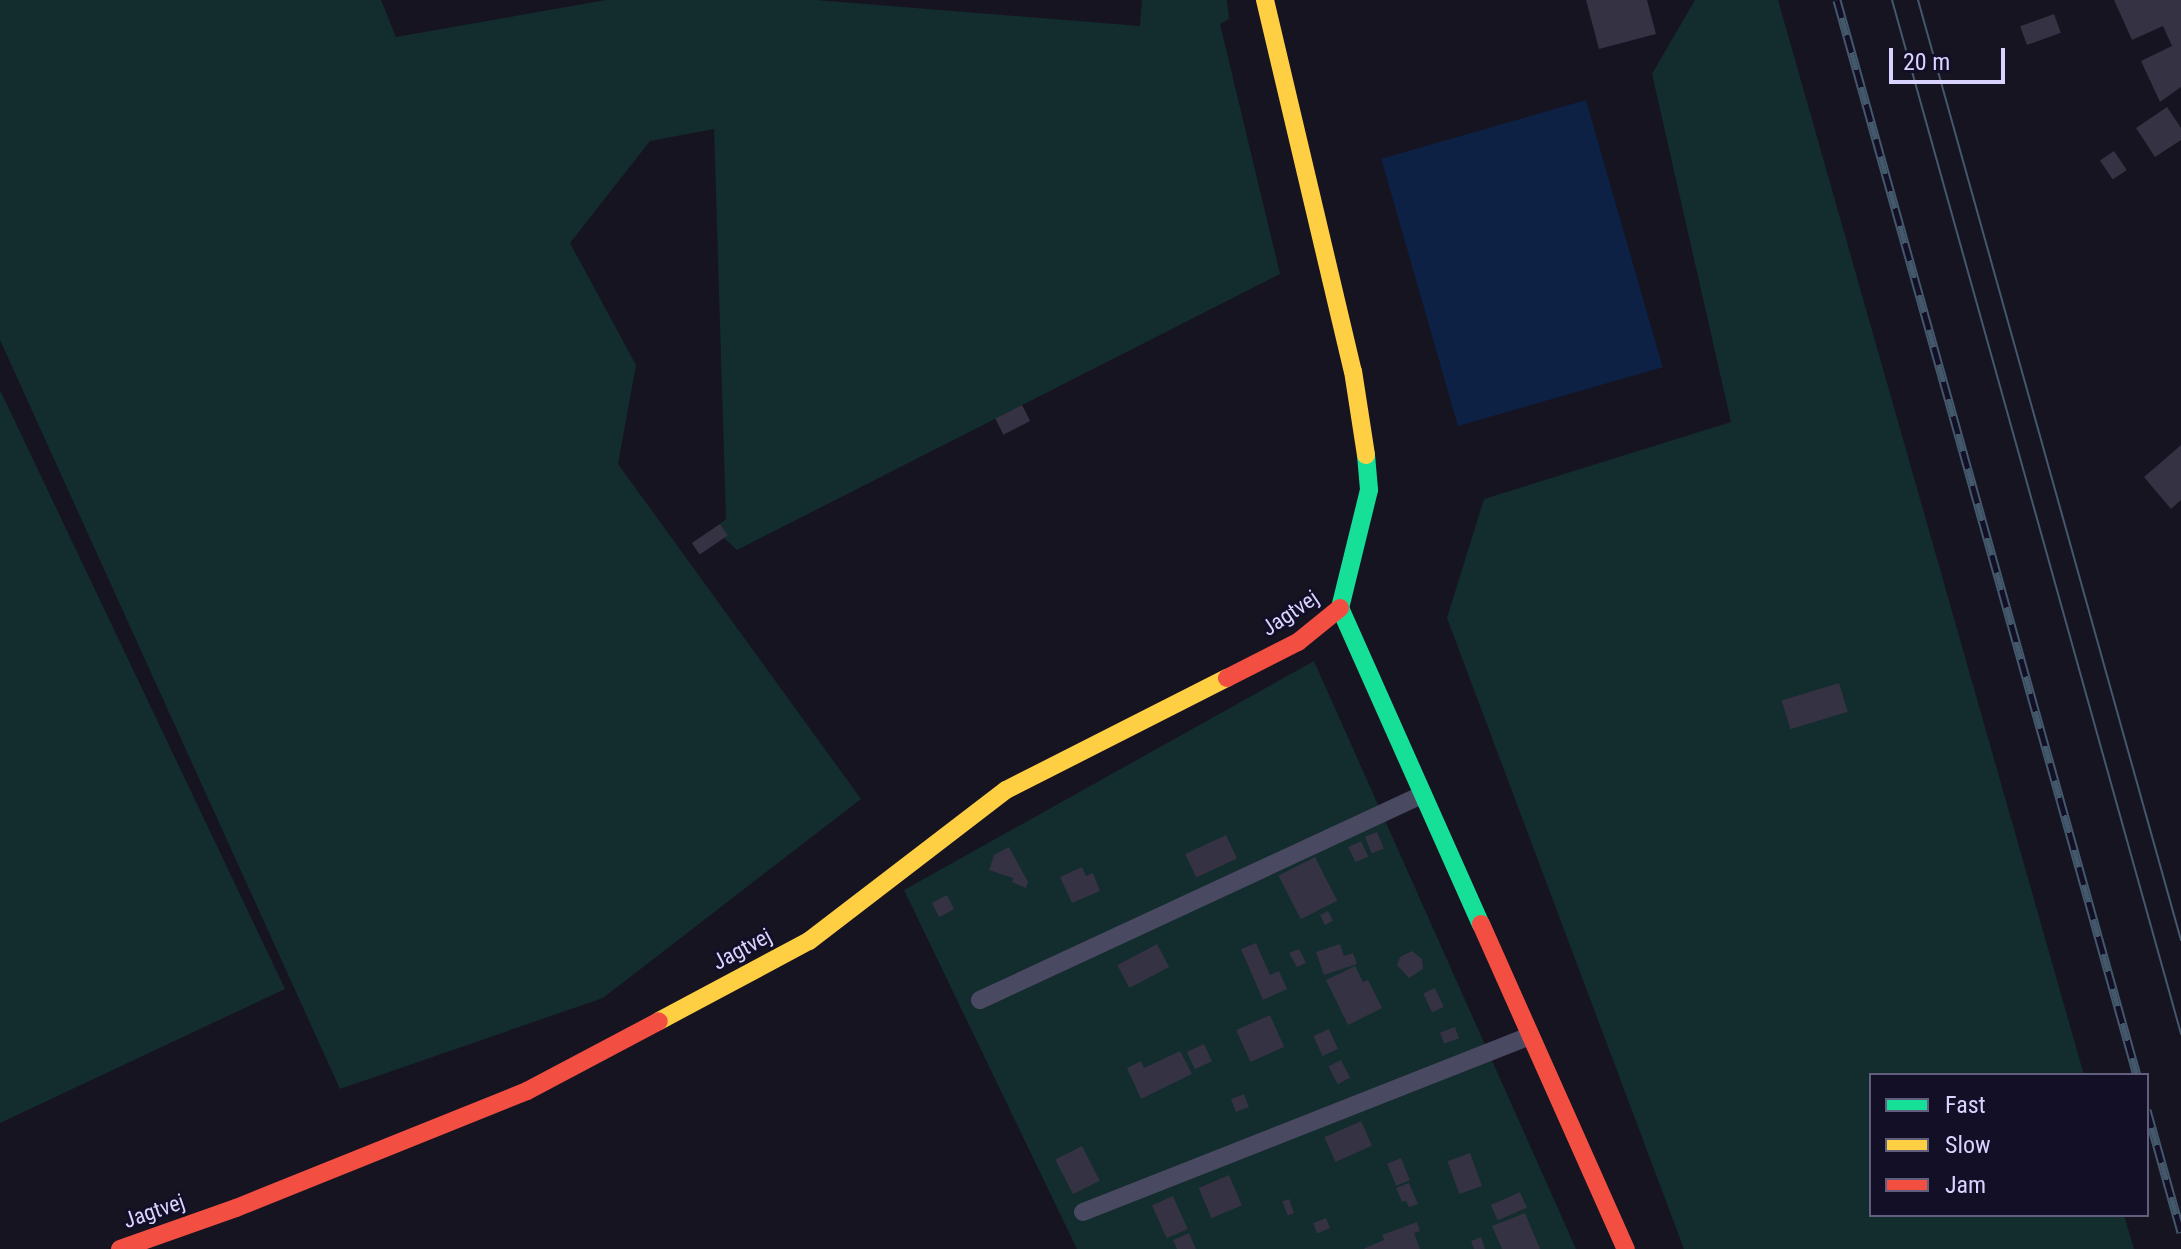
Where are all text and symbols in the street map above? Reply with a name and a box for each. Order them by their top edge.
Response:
scale bar [1893,32,2009,82]
text: 20 m [1903,48,1950,76]
street label: Jagtvej [1256,584,1324,642]
street label: Jagtvej [708,923,776,975]
legend [1869,1073,2149,1217]
text: Fast [1945,1091,1986,1119]
text: Slow [1945,1131,1991,1159]
text: Jam [1945,1171,1986,1199]
street label: Jagtvej [120,1188,188,1234]

